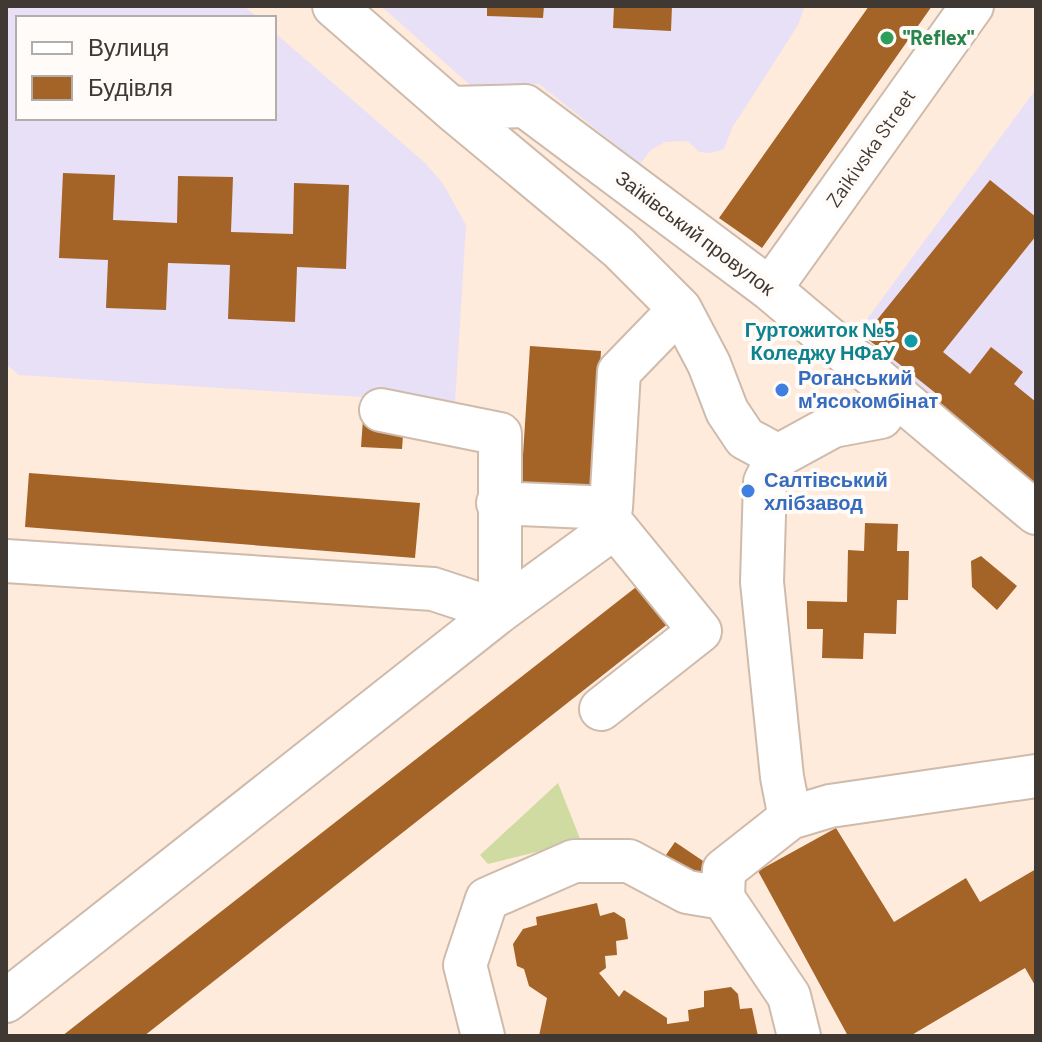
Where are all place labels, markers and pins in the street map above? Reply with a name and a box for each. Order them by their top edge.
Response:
place label: "Reflex" [903,25,974,49]
marker: "Reflex" [878,29,896,47]
place label: Гуртожиток №5 Коледжу НФаУ [745,317,896,364]
marker: Гуртожиток №5 Коледжу НФаУ [902,332,920,350]
place label: Роганський м'ясокомбінат [798,365,939,412]
marker: Роганський м'ясокомбінат [773,381,791,399]
place label: Салтівський хлібзавод [764,467,888,514]
marker: Салтівський хлібзавод [739,482,757,500]

